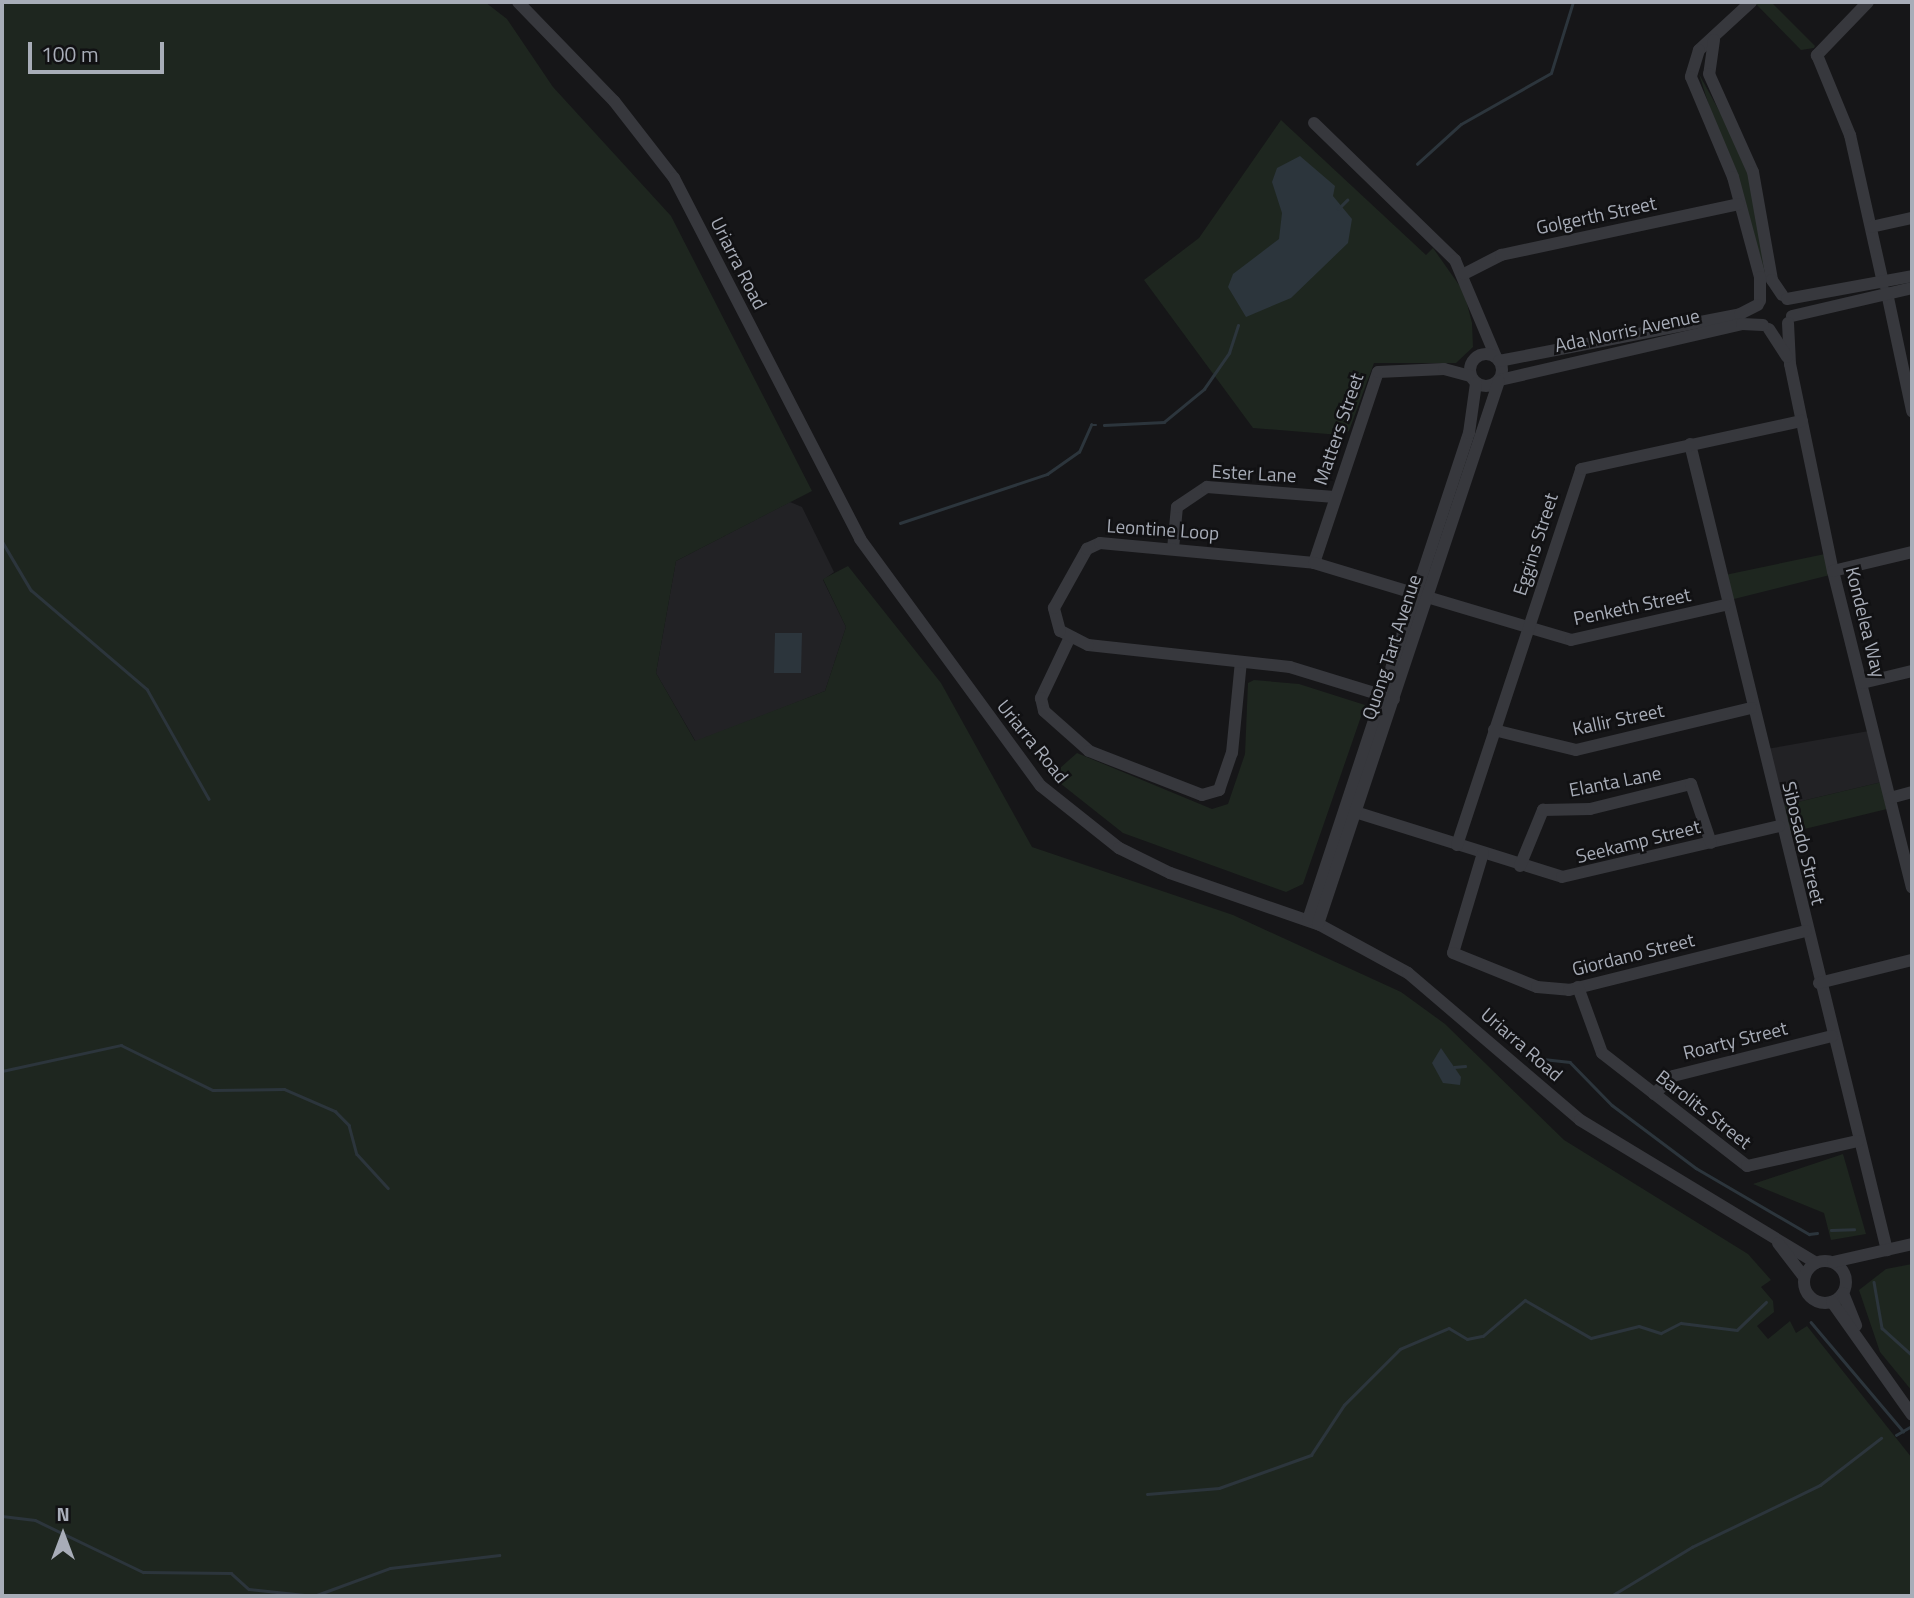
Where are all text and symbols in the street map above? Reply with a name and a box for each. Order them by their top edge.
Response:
scale bar [32,28,168,72]
text: 100 m [41,38,98,70]
street label: Golgerth Street [1534,191,1658,239]
street label: Uriarra Road [706,213,772,313]
street label: Ada Norris Avenue [1552,304,1702,356]
street label: Matters Street [1308,370,1368,488]
street label: Ester Lane [1211,459,1297,487]
street label: Eggins Street [1508,490,1562,598]
street label: Leontine Loop [1106,514,1220,544]
street label: Kondelea Way [1841,564,1891,680]
street label: Quong Tart Avenue [1357,571,1425,723]
street label: Penketh Street [1571,582,1693,630]
street label: Uriarra Road [993,695,1073,787]
street label: Kallir Street [1570,698,1666,740]
street label: Elanta Lane [1567,761,1663,801]
street label: Sibosado Street [1778,779,1830,907]
street label: Seekamp Street [1574,815,1702,867]
street label: Giordano Street [1570,928,1696,980]
street label: Uriarra Road [1477,1002,1567,1086]
street label: Roarty Street [1680,1016,1790,1064]
street label: Barolits Street [1652,1065,1756,1153]
text: N [56,1499,70,1528]
north arrow [28,1500,98,1570]

